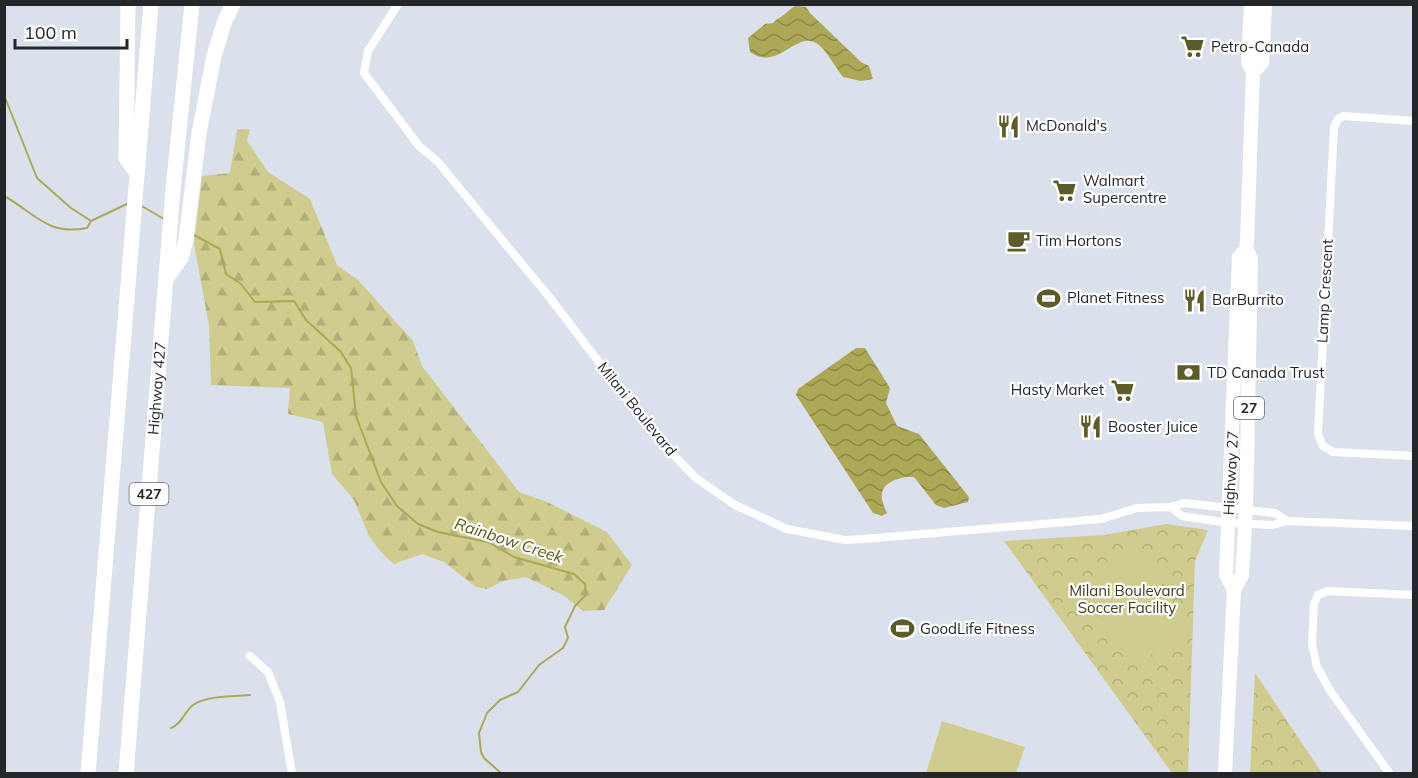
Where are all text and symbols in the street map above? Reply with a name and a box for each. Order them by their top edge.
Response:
scale bar [15,12,128,50]
text: 100 m [24,21,77,44]
supermarket icon: Petro-Canada [1180,34,1206,60]
place label: Petro-Canada [1211,37,1309,56]
restaurant icon: McDonald's [995,113,1021,139]
place label: McDonald's [1026,116,1107,135]
place label: Walmart Supercentre [1083,171,1167,207]
supermarket icon: Walmart Supercentre [1052,177,1078,203]
cafe icon: Tim Hortons [1005,228,1031,254]
place label: Tim Hortons [1036,231,1122,250]
street label: Lamp Crescent [1312,239,1337,343]
sports icon: Planet Fitness [1036,285,1062,311]
restaurant icon: BarBurrito [1181,287,1207,313]
place label: Planet Fitness [1067,288,1165,307]
place label: BarBurrito [1212,290,1284,309]
street label: Highway 427 [143,341,170,436]
street label: Milani Boulevard [594,358,681,460]
bank icon: TD Canada Trust [1176,360,1202,386]
place label: TD Canada Trust [1207,363,1325,382]
supermarket icon: Hasty Market [1109,377,1135,403]
place label: Hasty Market [1011,380,1104,399]
road number: 27 [1234,397,1264,419]
restaurant icon: Booster Juice [1077,414,1103,440]
place label: Booster Juice [1108,417,1198,436]
street label: Highway 27 [1219,430,1242,516]
road number: 427 [130,483,168,505]
water label: Rainbow Creek [452,513,566,567]
park label: Milani Boulevard Soccer Facility [1069,581,1185,617]
sports icon: GoodLife Fitness [889,616,915,642]
place label: GoodLife Fitness [920,619,1035,638]

